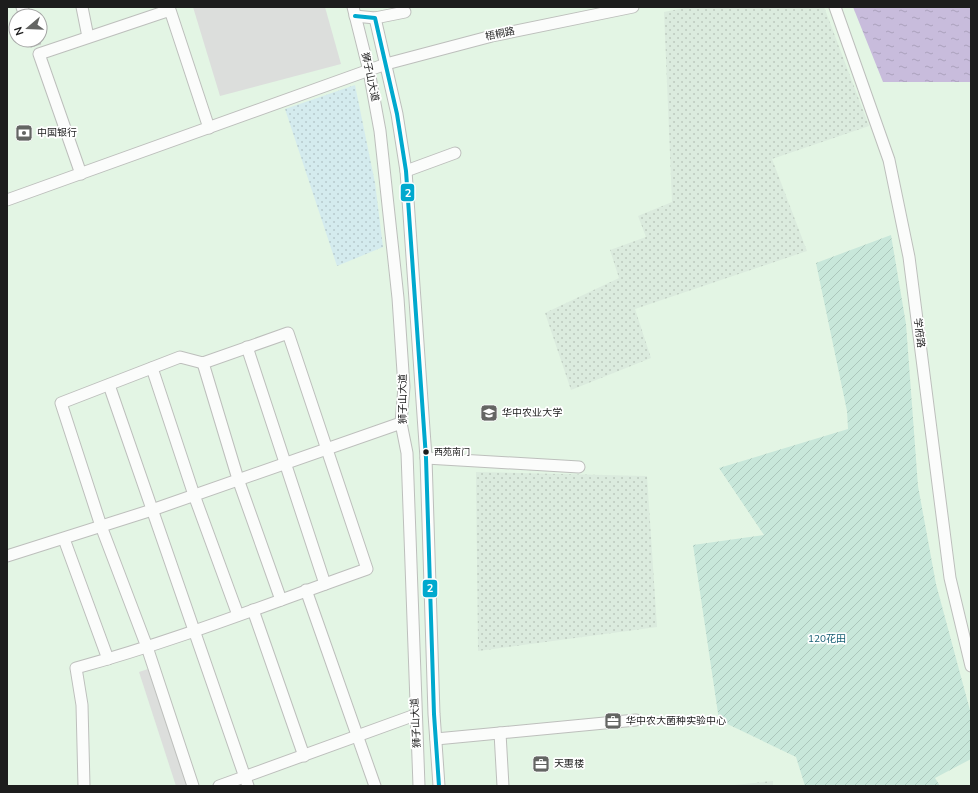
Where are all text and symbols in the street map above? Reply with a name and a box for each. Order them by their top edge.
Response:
north arrow [8,8,48,48]
street label: 梧桐路 [484,24,516,44]
text: N [11,25,27,37]
street label: 狮子山大道 [358,51,382,103]
bank icon: 中国银行 [14,123,34,143]
place label: 中国银行 [37,126,77,140]
line badge: 2 [400,183,415,202]
text: 2 [405,186,412,201]
street label: 学府路 [910,317,928,349]
street label: 狮子山大道 [396,374,410,424]
school or university icon: 华中农业大学 [479,403,499,423]
place label: 华中农业大学 [502,406,562,420]
place label: 西苑南门 [434,446,470,458]
marker: 西苑南门 [421,447,431,457]
line badge: 2 [422,579,438,598]
text: 2 [427,581,434,596]
park label: 120花田 [808,632,846,646]
street label: 狮子山大道 [408,698,424,748]
office icon: 华中农大菌种实验中心 [603,711,623,731]
place label: 华中农大菌种实验中心 [626,714,726,728]
office icon: 天惠楼 [531,754,551,774]
place label: 天惠楼 [554,757,584,771]

